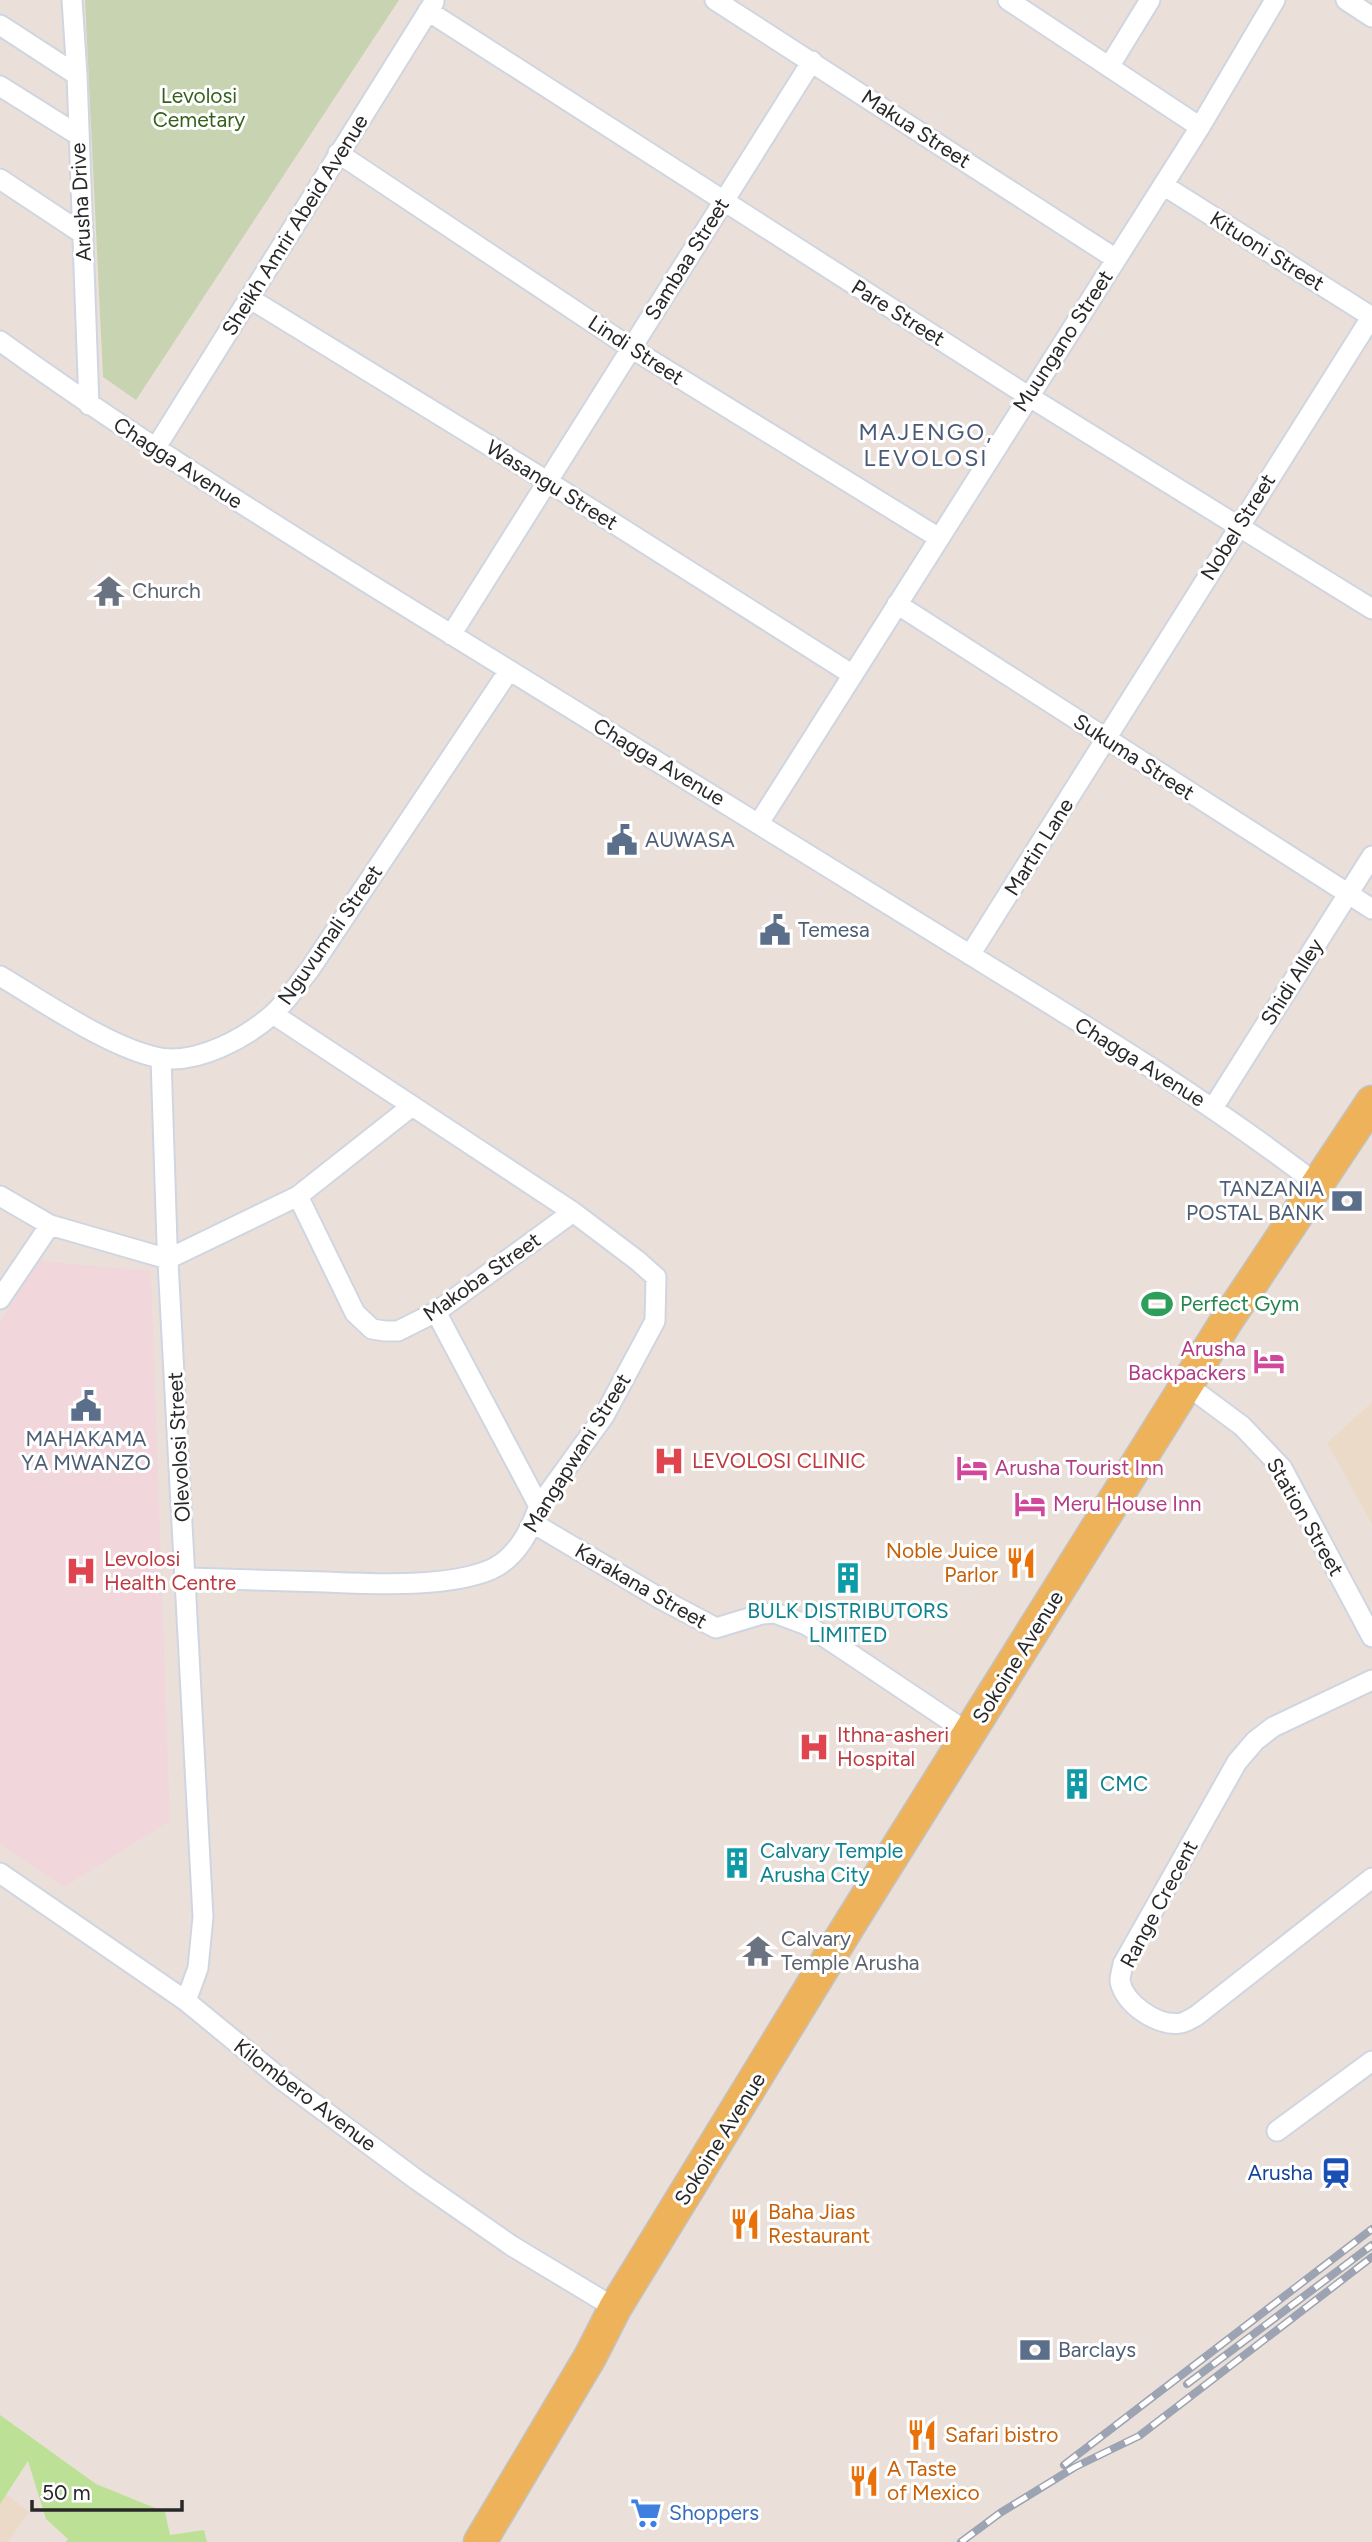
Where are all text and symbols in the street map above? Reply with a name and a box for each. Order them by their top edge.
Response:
park label: Levolosi Cemetary [153,83,245,132]
street label: Makua Street [857,84,976,173]
street label: Sheikh Amrir Abeid Avenue [216,110,373,340]
street label: Arusha Drive [65,142,96,262]
street label: Sambaa Street [639,193,734,324]
street label: Kituoni Street [1205,206,1329,296]
street label: Muungano Street [1007,265,1118,416]
street label: Pare Street [847,274,950,351]
street label: Lindi Street [584,309,689,390]
street label: Chagga Avenue [109,411,248,514]
district label: MAJENGO, LEVOLOSI [859,418,993,472]
street label: Wasangu Street [482,434,623,535]
street label: Nobel Street [1195,469,1280,585]
temple icon: Church [92,574,126,608]
place label: Church [132,578,201,603]
street label: Sukuma Street [1069,708,1199,805]
street label: Chagga Avenue [589,712,730,811]
street label: Martin Lane [999,793,1078,900]
public building icon: AUWASA [605,823,639,857]
place label: AUWASA [645,827,735,852]
street label: Nguvumali Street [272,860,387,1009]
public building icon: Temesa [758,913,792,947]
place label: Temesa [798,917,870,942]
street label: Shidi Alley [1255,934,1328,1030]
street label: Chagga Avenue [1070,1011,1210,1112]
place label: TANZANIA POSTAL BANK [1186,1176,1324,1225]
bank icon: TANZANIA POSTAL BANK [1330,1184,1364,1218]
street label: Makoba Street [418,1227,545,1326]
sports icon: Perfect Gym [1140,1287,1174,1321]
place label: Perfect Gym [1180,1291,1299,1316]
place label: Arusha Backpackers [1128,1336,1246,1385]
hotel icon: Arusha Backpackers [1252,1344,1286,1378]
street label: Mangapwani Street [518,1369,636,1537]
street label: Olevolosi Street [162,1371,195,1523]
public building icon: MAHAKAMA YA MWANZO [69,1389,103,1423]
place label: MAHAKAMA YA MWANZO [21,1426,151,1475]
hospital icon: LEVOLOSI CLINIC [652,1444,686,1478]
place label: LEVOLOSI CLINIC [692,1448,866,1473]
hotel icon: Arusha Tourist Inn [955,1451,989,1485]
street label: Station Street [1262,1453,1349,1580]
place label: Arusha Tourist Inn [995,1455,1164,1480]
hotel icon: Meru House Inn [1013,1487,1047,1521]
place label: Meru House Inn [1053,1491,1201,1516]
street label: Karakana Street [571,1538,712,1633]
place label: Noble Juice Parlor [886,1538,998,1587]
place label: Levolosi Health Centre [104,1546,236,1595]
restaurant icon: Noble Juice Parlor [1004,1546,1038,1580]
hospital icon: Levolosi Health Centre [64,1554,98,1588]
building icon: BULK DISTRIBUTORS LIMITED [831,1561,865,1595]
street label: Sokoine Avenue [967,1586,1068,1728]
place label: BULK DISTRIBUTORS LIMITED [747,1598,949,1647]
place label: Ithna-asheri Hospital [837,1722,949,1771]
hospital icon: Ithna-asheri Hospital [797,1730,831,1764]
building icon: CMC [1060,1767,1094,1801]
place label: CMC [1100,1771,1148,1796]
street label: Range Crecent [1114,1836,1203,1972]
place label: Calvary Temple Arusha City [760,1838,903,1887]
building icon: Calvary Temple Arusha City [720,1846,754,1880]
place label: Calvary Temple Arusha [781,1926,920,1975]
temple icon: Calvary Temple Arusha [741,1934,775,1968]
street label: Kilombero Avenue [229,2033,381,2156]
street label: Sokoine Avenue [669,2068,770,2210]
station icon: Arusha [1319,2156,1353,2190]
place label: Arusha [1248,2160,1313,2185]
place label: Baha Jias Restaurant [768,2199,870,2248]
restaurant icon: Baha Jias Restaurant [728,2207,762,2241]
bank icon: Barclays [1018,2333,1052,2367]
place label: Barclays [1058,2337,1136,2362]
restaurant icon: Safari bistro [905,2418,939,2452]
place label: Safari bistro [945,2422,1058,2447]
place label: A Taste of Mexico [887,2456,980,2505]
restaurant icon: A Taste of Mexico [847,2464,881,2498]
scale bar [32,2468,182,2512]
text: 50 m [42,2480,91,2505]
supermarket icon: Shoppers [629,2496,663,2530]
place label: Shoppers [669,2500,759,2525]

